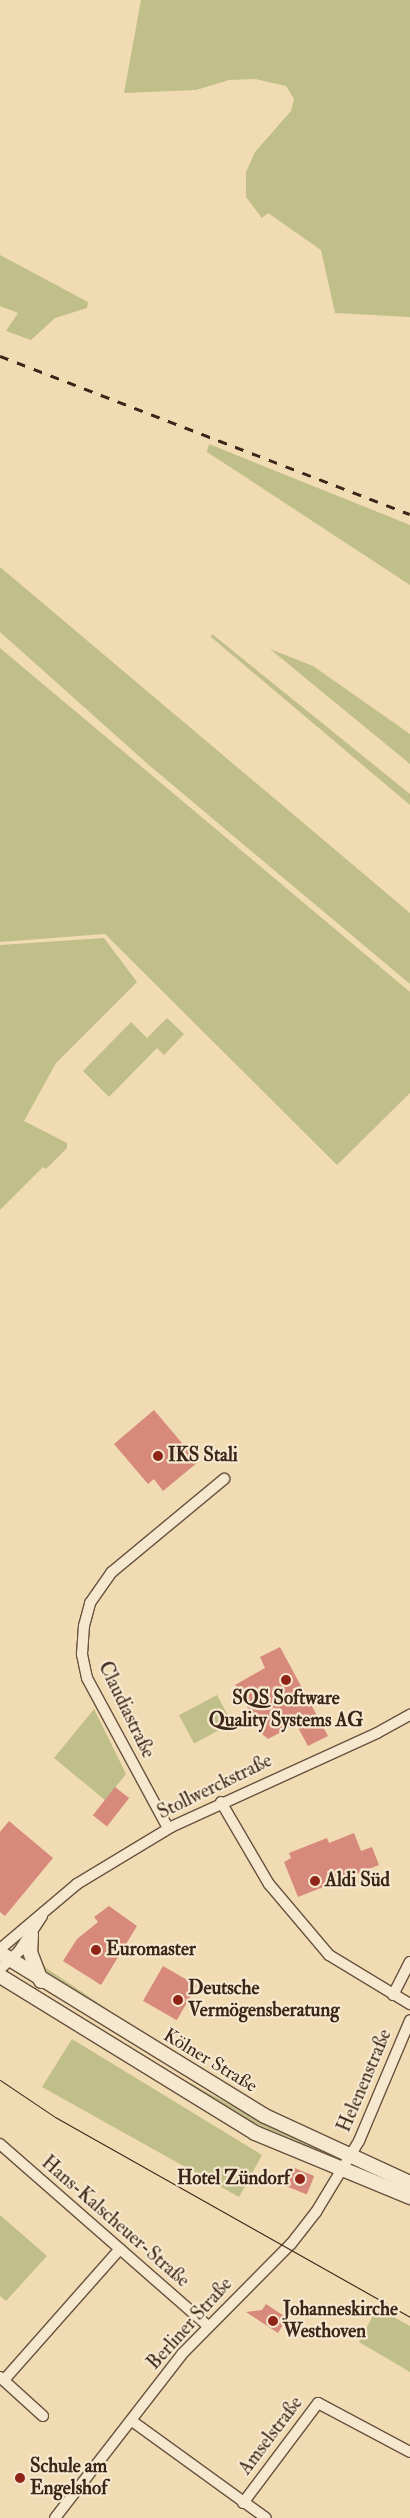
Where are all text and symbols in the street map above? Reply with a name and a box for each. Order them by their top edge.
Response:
place label: IKS Stali [168,1445,238,1467]
marker: IKS Stali [152,1450,164,1462]
street label: Claudiastraße [93,1658,159,1762]
marker: SQS Software Quality Systems AG [280,1674,292,1686]
place label: SQS Software Quality Systems AG [209,1688,363,1732]
street label: Stollwerckstraße [154,1750,276,1824]
place label: Aldi Süd [325,1870,390,1892]
marker: Aldi Süd [309,1875,321,1887]
place label: Euromaster [106,1939,196,1961]
marker: Euromaster [90,1944,102,1956]
place label: Deutsche Vermögensberatung [188,1978,340,2022]
marker: Deutsche Vermögensberatung [172,1994,184,2006]
street label: Kölner Straße [159,2024,261,2098]
street label: Helenenstraße [333,2026,397,2136]
street label: Hans-Kalscheuer-Straße [36,2152,194,2292]
place label: Hotel Zündorf [177,2168,290,2190]
marker: Hotel Zündorf [294,2173,306,2185]
street label: Berliner Straße [143,2273,237,2375]
place label: Johanneskirche Westhoven [283,2299,398,2343]
marker: Johanneskirche Westhoven [267,2315,279,2327]
street label: Amselstraße [234,2392,308,2480]
place label: Schule am Engelshof [30,2456,107,2500]
marker: Schule am Engelshof [14,2472,26,2484]

